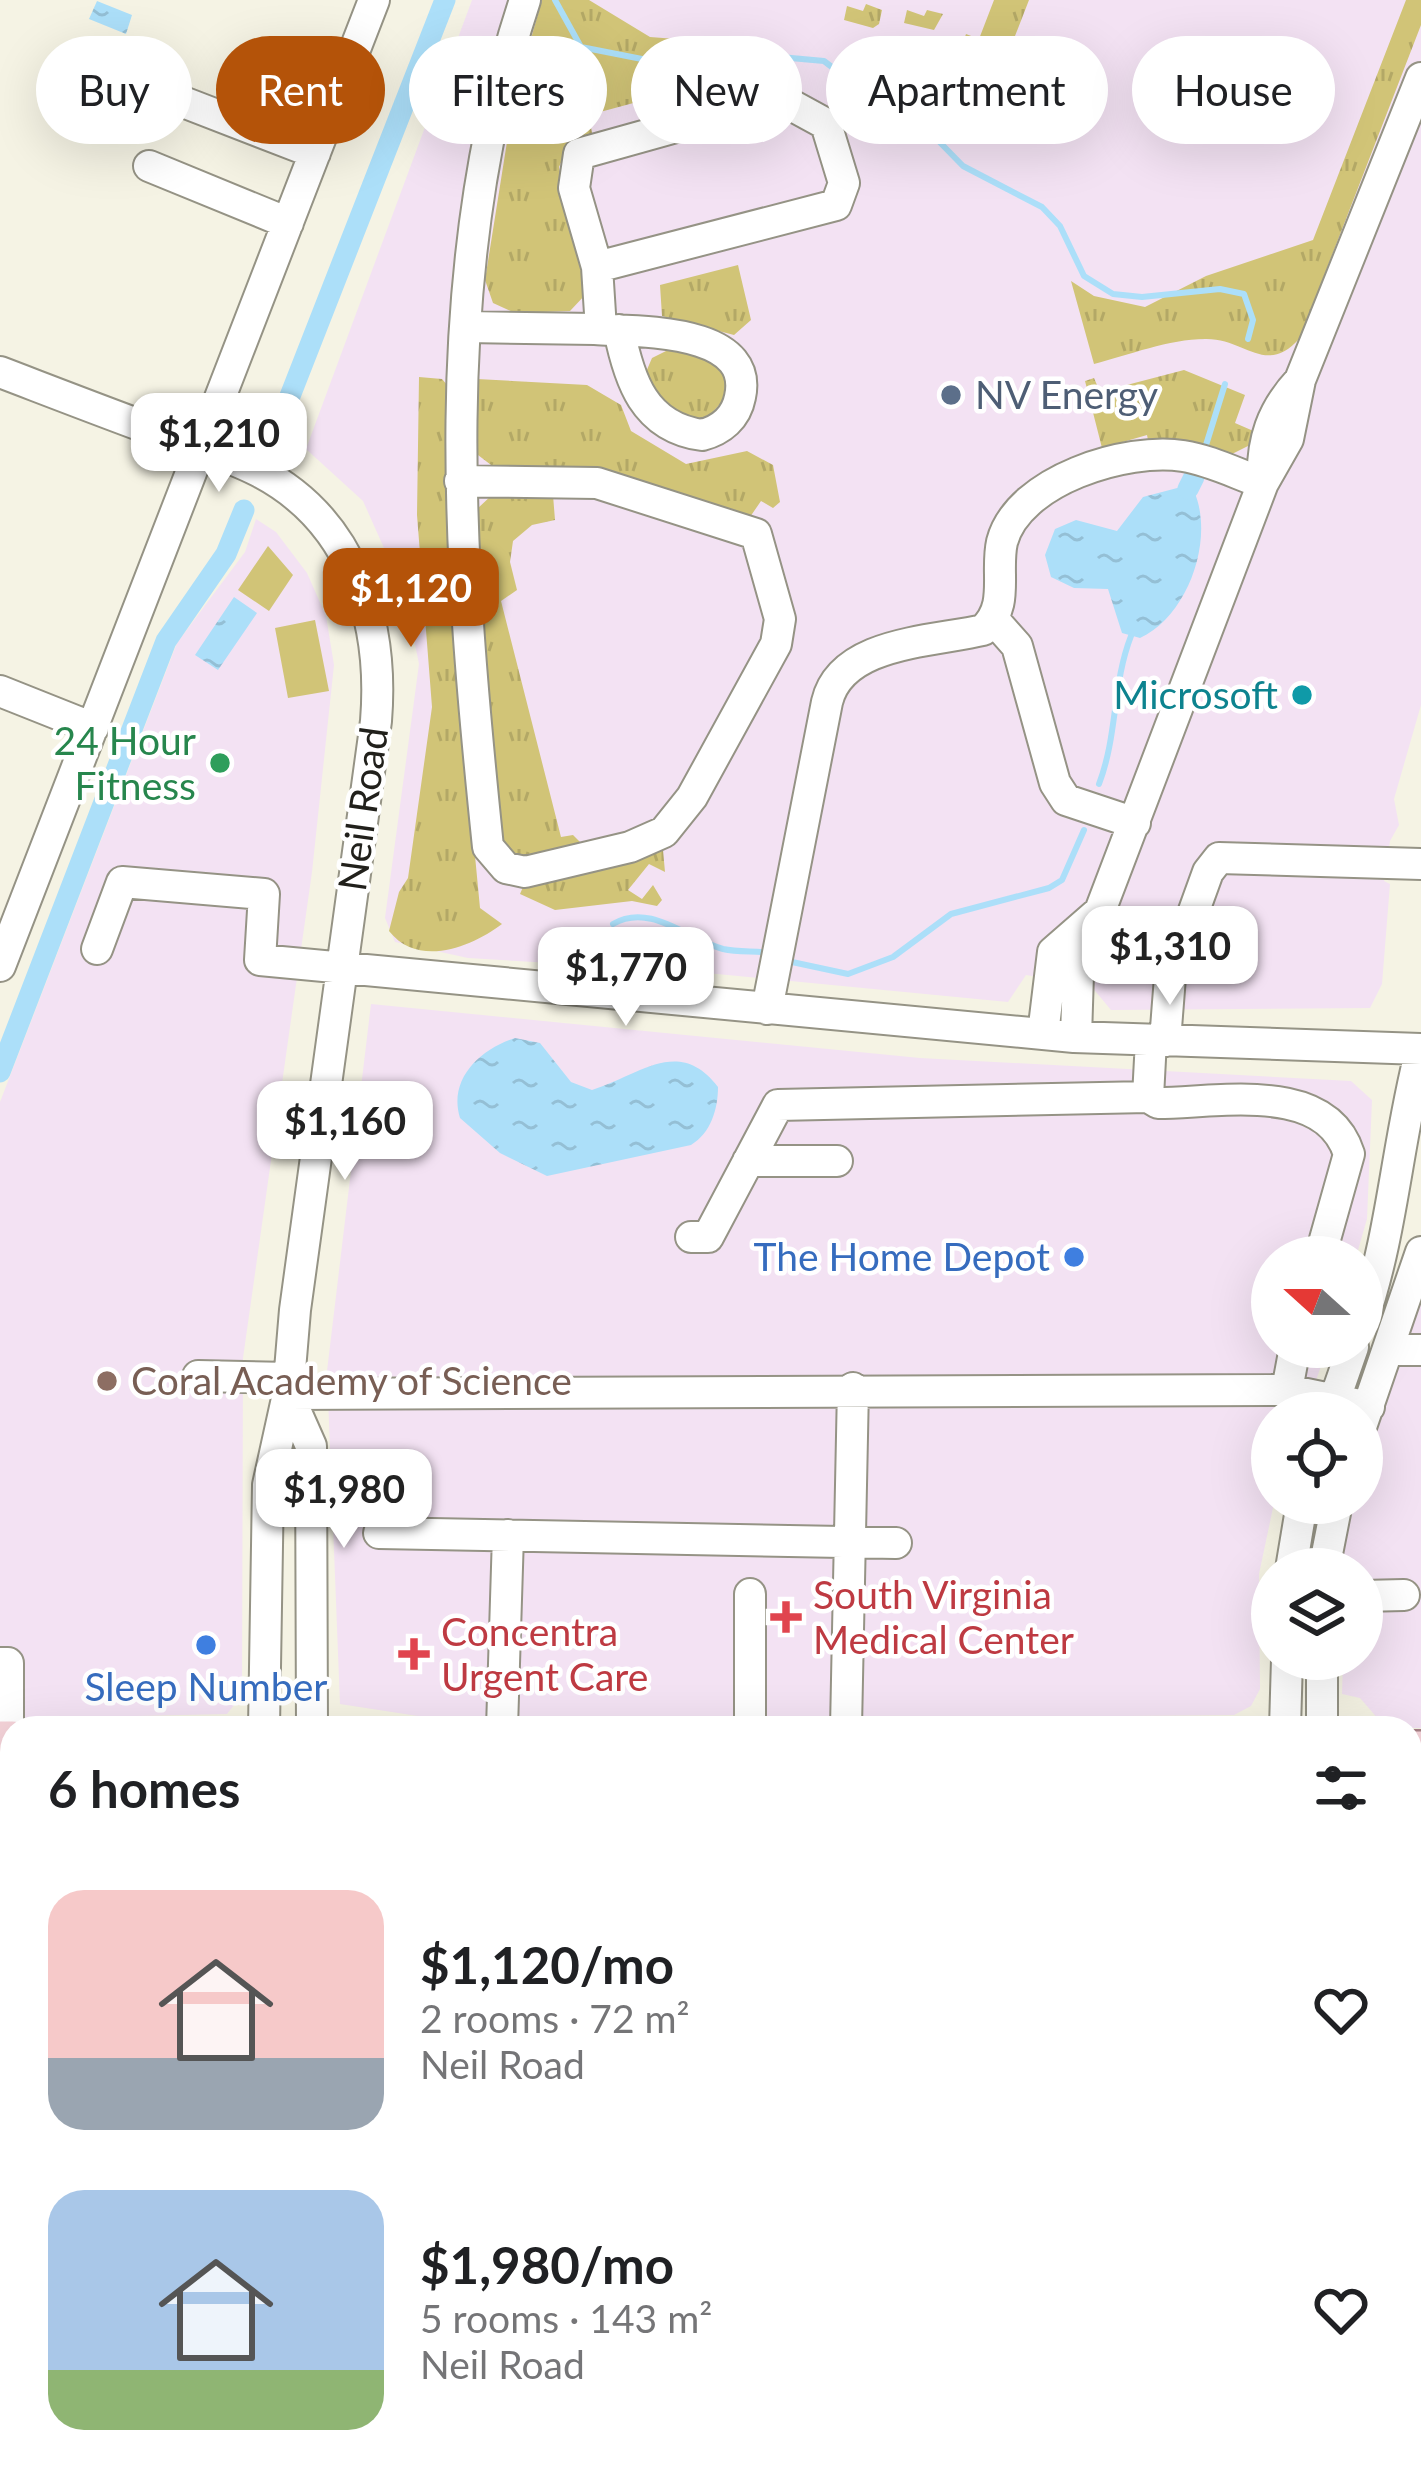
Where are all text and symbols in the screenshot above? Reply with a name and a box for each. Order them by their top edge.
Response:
chip: Buy [36,36,192,144]
chip: Rent [216,36,385,144]
chip: Filters [409,36,607,144]
chip: New [631,36,802,144]
chip: Apartment [826,36,1108,144]
chip: House [1132,36,1335,144]
place label: NV Energy [975,371,1158,417]
marker: NV Energy [938,382,964,408]
pin: $1,210 [121,393,317,495]
text: $1,210 [158,409,280,455]
pin: $1,120 [313,548,509,650]
text: $1,120 [350,564,472,610]
place label: Microsoft [1113,671,1278,717]
marker: Microsoft [1289,682,1315,708]
place label: 24 Hour Fitness [54,717,196,808]
street label: Neil Road [328,724,396,894]
marker: 24 Hour Fitness [207,750,233,776]
pin: $1,310 [1072,906,1268,1008]
text: $1,310 [1109,922,1231,968]
pin: $1,770 [528,927,724,1029]
text: $1,770 [565,943,687,989]
pin: $1,160 [247,1081,443,1183]
text: $1,160 [284,1097,406,1143]
place label: The Home Depot [753,1233,1050,1279]
north arrow [1251,1236,1383,1368]
map controls [1251,1236,1383,1680]
marker: The Home Depot [1061,1244,1087,1270]
place label: Coral Academy of Science [131,1357,572,1403]
marker: Coral Academy of Science [94,1368,120,1394]
button: locate [1251,1392,1383,1524]
pin: $1,980 [246,1449,442,1551]
text: $1,980 [283,1465,405,1511]
button: layers [1251,1548,1383,1680]
place label: South Virginia Medical Center [813,1571,1074,1662]
marker: South Virginia Medical Center [770,1601,802,1633]
place label: Concentra Urgent Care [441,1608,648,1699]
marker: Sleep Number [193,1632,219,1658]
marker: Concentra Urgent Care [398,1638,430,1670]
place label: Sleep Number [85,1663,327,1709]
icon: filters [1308,1755,1374,1821]
text: 6 homes [48,1758,240,1819]
text: $1,120/mo [420,1934,674,1995]
icon: home [144,1938,288,2082]
icon: heart [1308,1977,1374,2043]
text: 2 rooms · 72 m² [420,1995,690,2041]
text: Neil Road [420,2041,585,2087]
text: $1,980/mo [420,2234,674,2295]
icon: home [144,2238,288,2382]
icon: heart [1308,2277,1374,2343]
text: 5 rooms · 143 m² [420,2295,712,2341]
text: Neil Road [420,2341,585,2387]

